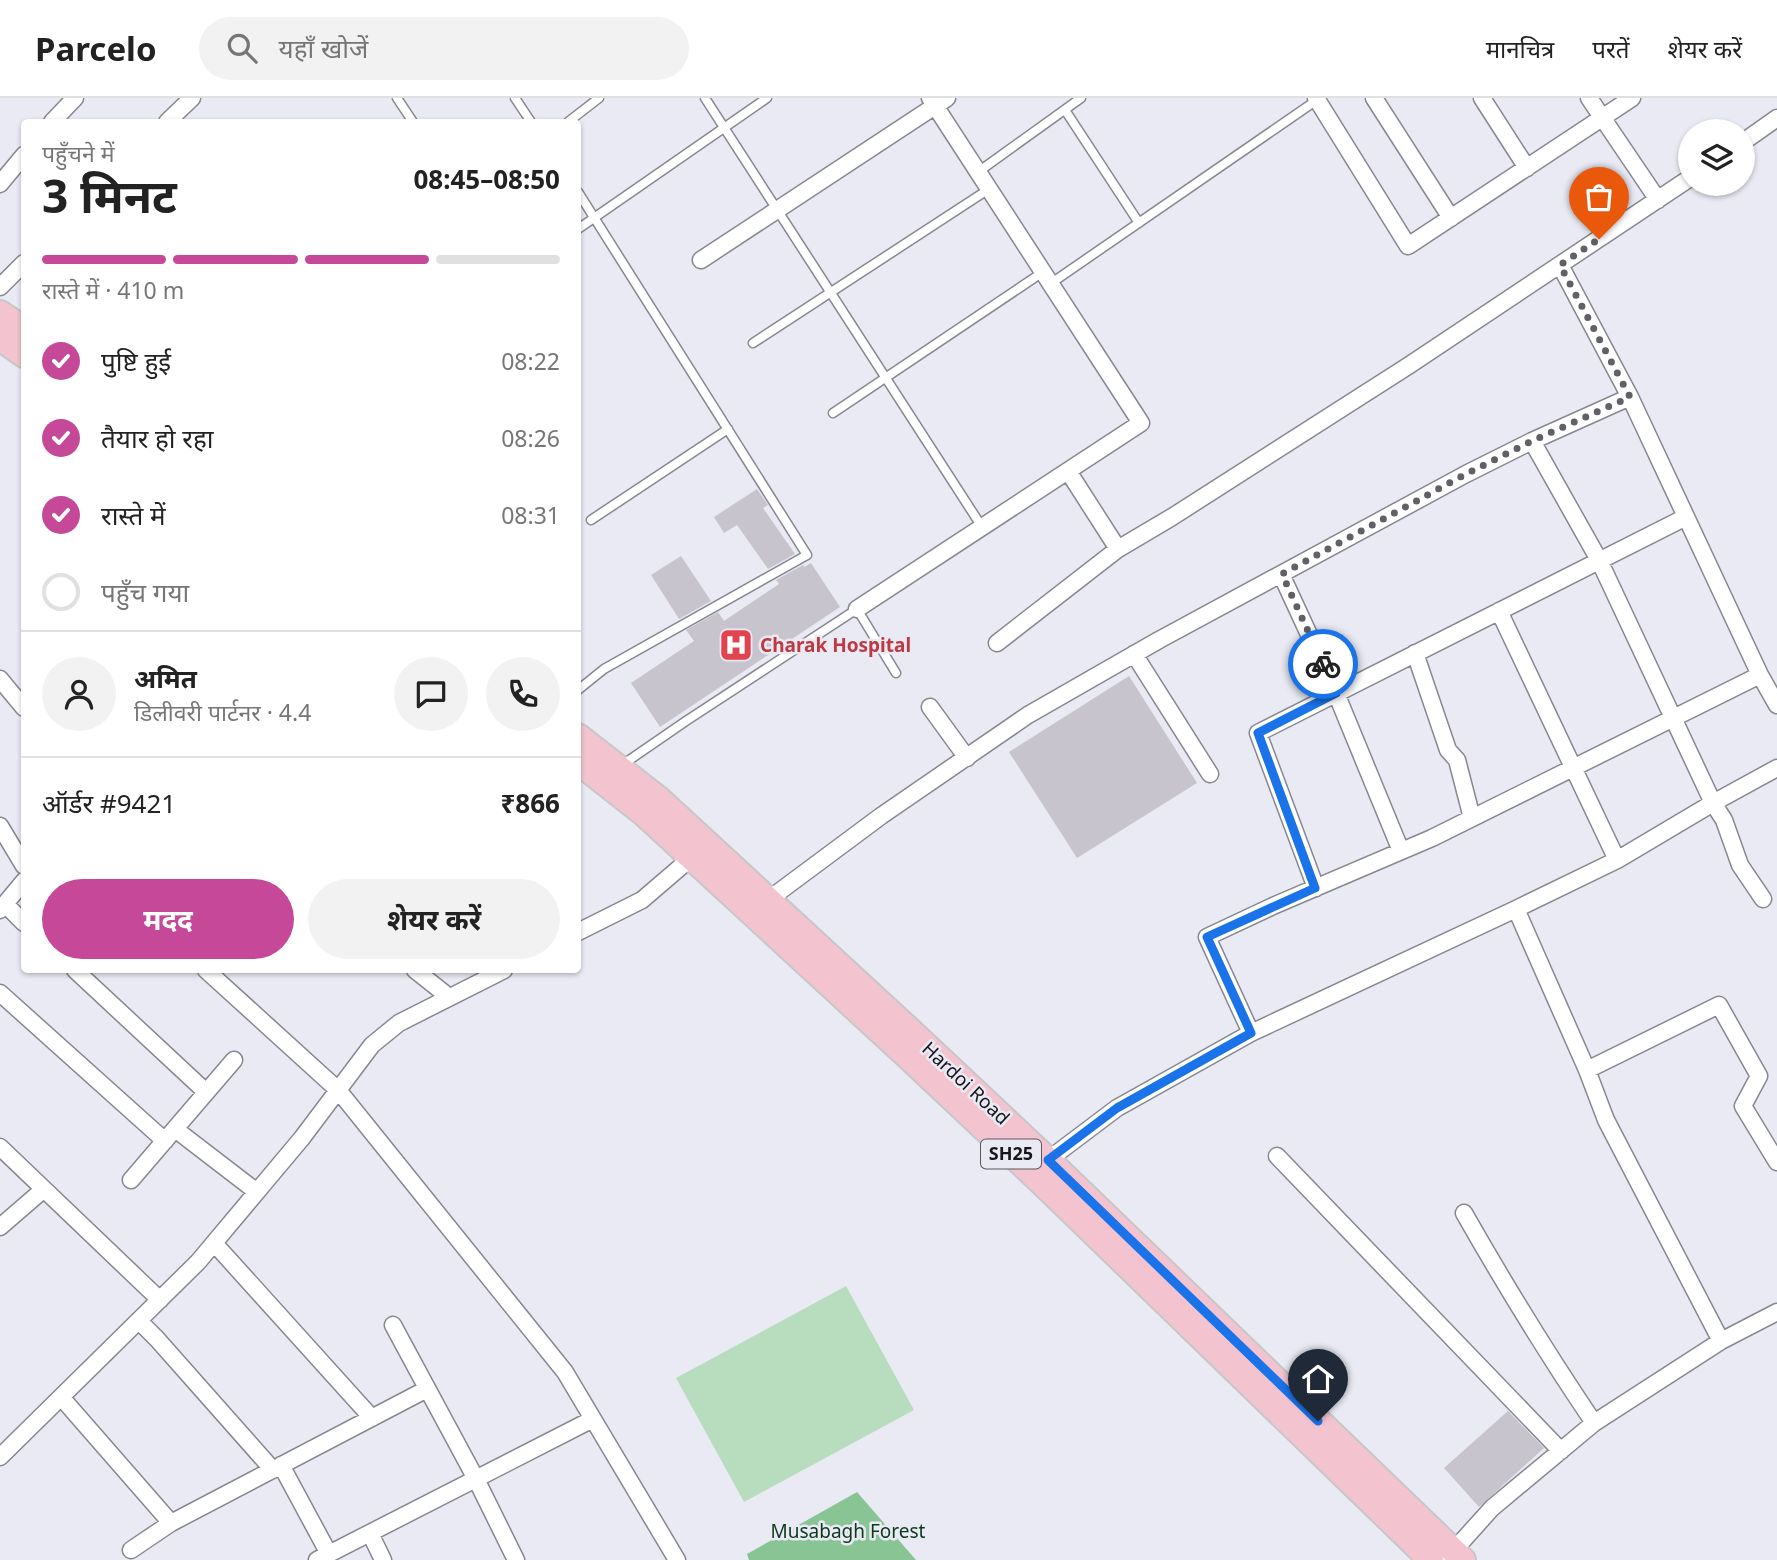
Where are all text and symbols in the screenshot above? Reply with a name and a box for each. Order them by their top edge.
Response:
search box [199,17,689,80]
text: Parcelo [35,26,157,71]
icon: search [223,29,261,67]
text: यहाँ खोजें [279,30,368,66]
text: मानचित्र [1486,32,1554,65]
text: परतें [1592,32,1629,65]
text: शेयर करें [1667,32,1742,65]
map controls [1678,119,1755,196]
button: layers [1678,119,1755,196]
text: पहुँचने में [42,137,114,169]
text: 08:45–08:50 [413,161,560,197]
text: 3 मिनट [42,164,177,226]
pin [1569,167,1629,239]
icon: bag [1580,178,1618,216]
text: रास्ते में · 410 m [42,274,184,306]
icon: check [42,342,80,380]
text: पुष्टि हुई [101,343,171,379]
text: 08:22 [501,345,560,377]
icon: check [42,419,80,457]
text: तैयार हो रहा [101,420,214,456]
text: 08:26 [501,422,560,454]
icon: check [42,496,80,534]
text: रास्ते में [101,497,166,533]
text: 08:31 [501,499,560,531]
text: पहुँच गया [101,574,189,610]
hospital icon: Charak Hospital [717,626,755,664]
courier [1288,629,1358,699]
place label: Charak Hospital [760,632,911,658]
icon: bike [1304,645,1342,683]
button: person [42,657,116,731]
button: chat [394,657,468,731]
button: phone [486,657,560,731]
text: अमित [134,660,197,696]
text: डिलीवरी पार्टनर · 4.4 [134,696,311,728]
text: ऑर्डर #9421 [42,785,176,821]
text: ₹866 [501,785,560,821]
button: मदद [42,879,294,959]
button: शेयर करें [308,879,560,959]
street label: Hardoi Road [917,1036,1015,1130]
road number: SH25 [981,1140,1041,1168]
pin [1288,1349,1348,1421]
icon: home [1299,1360,1337,1398]
park label: Musabagh Forest [771,1518,926,1544]

